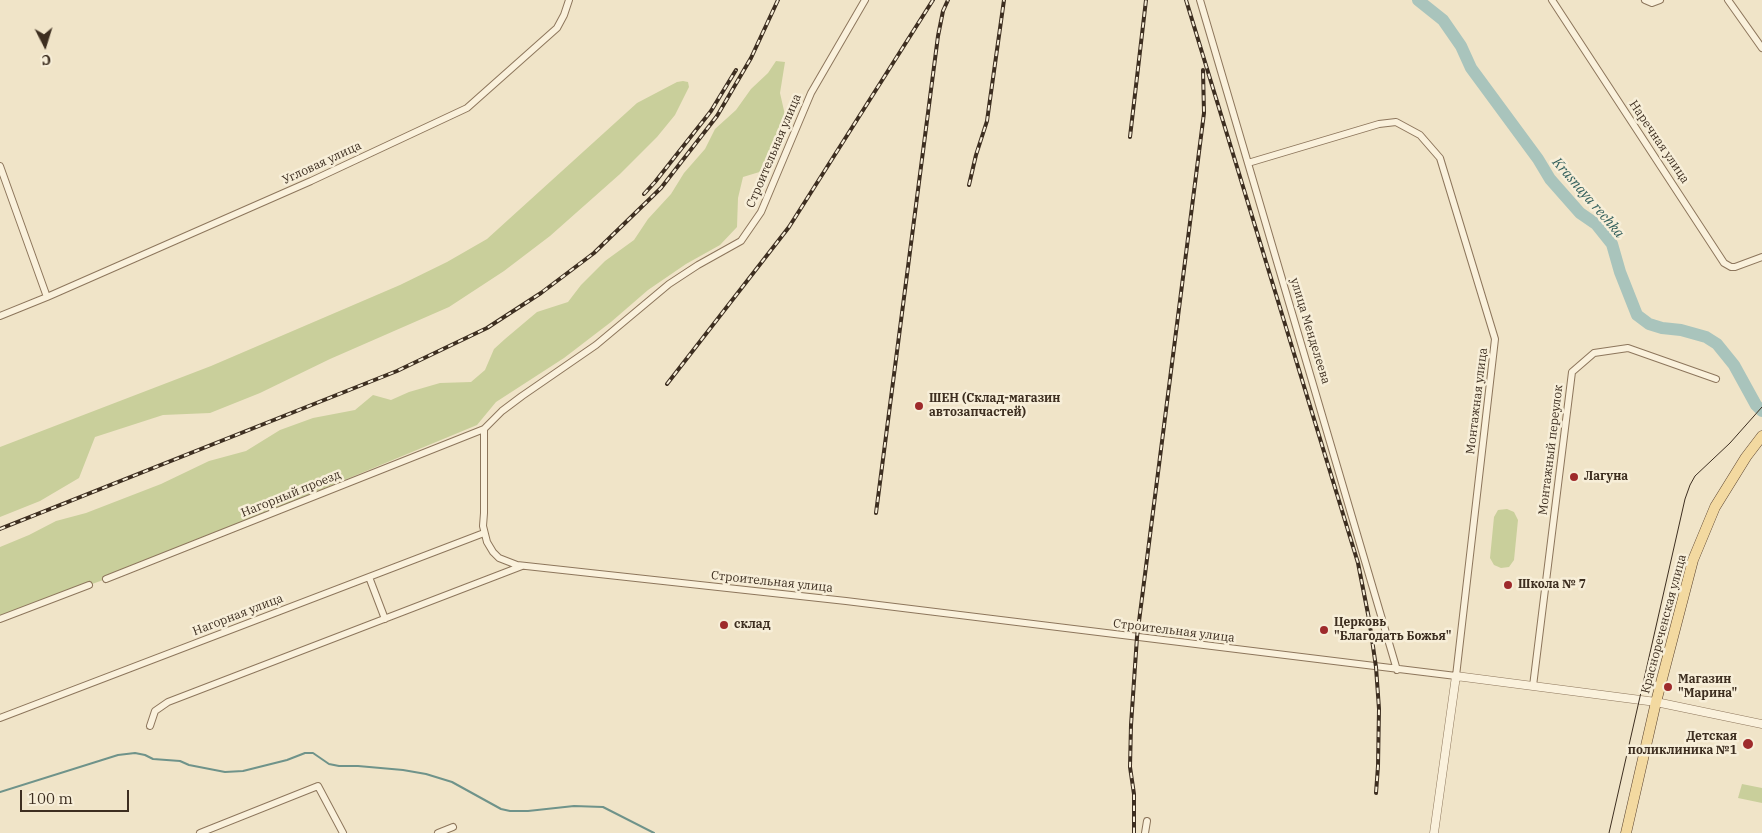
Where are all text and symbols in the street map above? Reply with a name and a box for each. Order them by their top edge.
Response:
north arrow [20,20,70,70]
text: С [41,51,52,69]
street label: Строительная улица [743,92,805,210]
street label: Наречная улица [1626,98,1692,186]
street label: Угловая улица [280,138,364,188]
water label: Krasnaya rechka [1549,154,1627,242]
street label: улица Менделеева [1287,276,1333,386]
street label: Монтажная улица [1463,347,1491,455]
street label: Монтажный переулок [1536,384,1566,516]
place label: ШЕН (Склад-магазин автозапчастей) [929,392,1060,420]
marker: ШЕН (Склад-магазин автозапчастей) [913,400,925,412]
street label: Нагорный проезд [239,467,343,521]
place label: Лагуна [1584,470,1628,484]
marker: Лагуна [1568,471,1580,483]
street label: Краснореченская улица [1638,553,1690,695]
street label: Строительная улица [710,568,834,596]
place label: Школа № 7 [1518,578,1586,592]
marker: Школа № 7 [1502,579,1514,591]
street label: Нагорная улица [191,591,285,639]
street label: Строительная улица [1112,616,1236,646]
place label: Церковь "Благодать Божья" [1334,616,1452,644]
place label: склад [734,618,771,632]
marker: склад [718,619,730,631]
marker: Церковь "Благодать Божья" [1318,624,1330,636]
place label: Магазин "Марина" [1678,673,1737,701]
marker: Магазин "Марина" [1662,681,1674,693]
place label: Детская поликлиника №1 [1628,730,1737,758]
marker: Детская поликлиника №1 [1741,737,1755,751]
scale bar [22,780,131,812]
text: 100 m [28,789,73,808]

